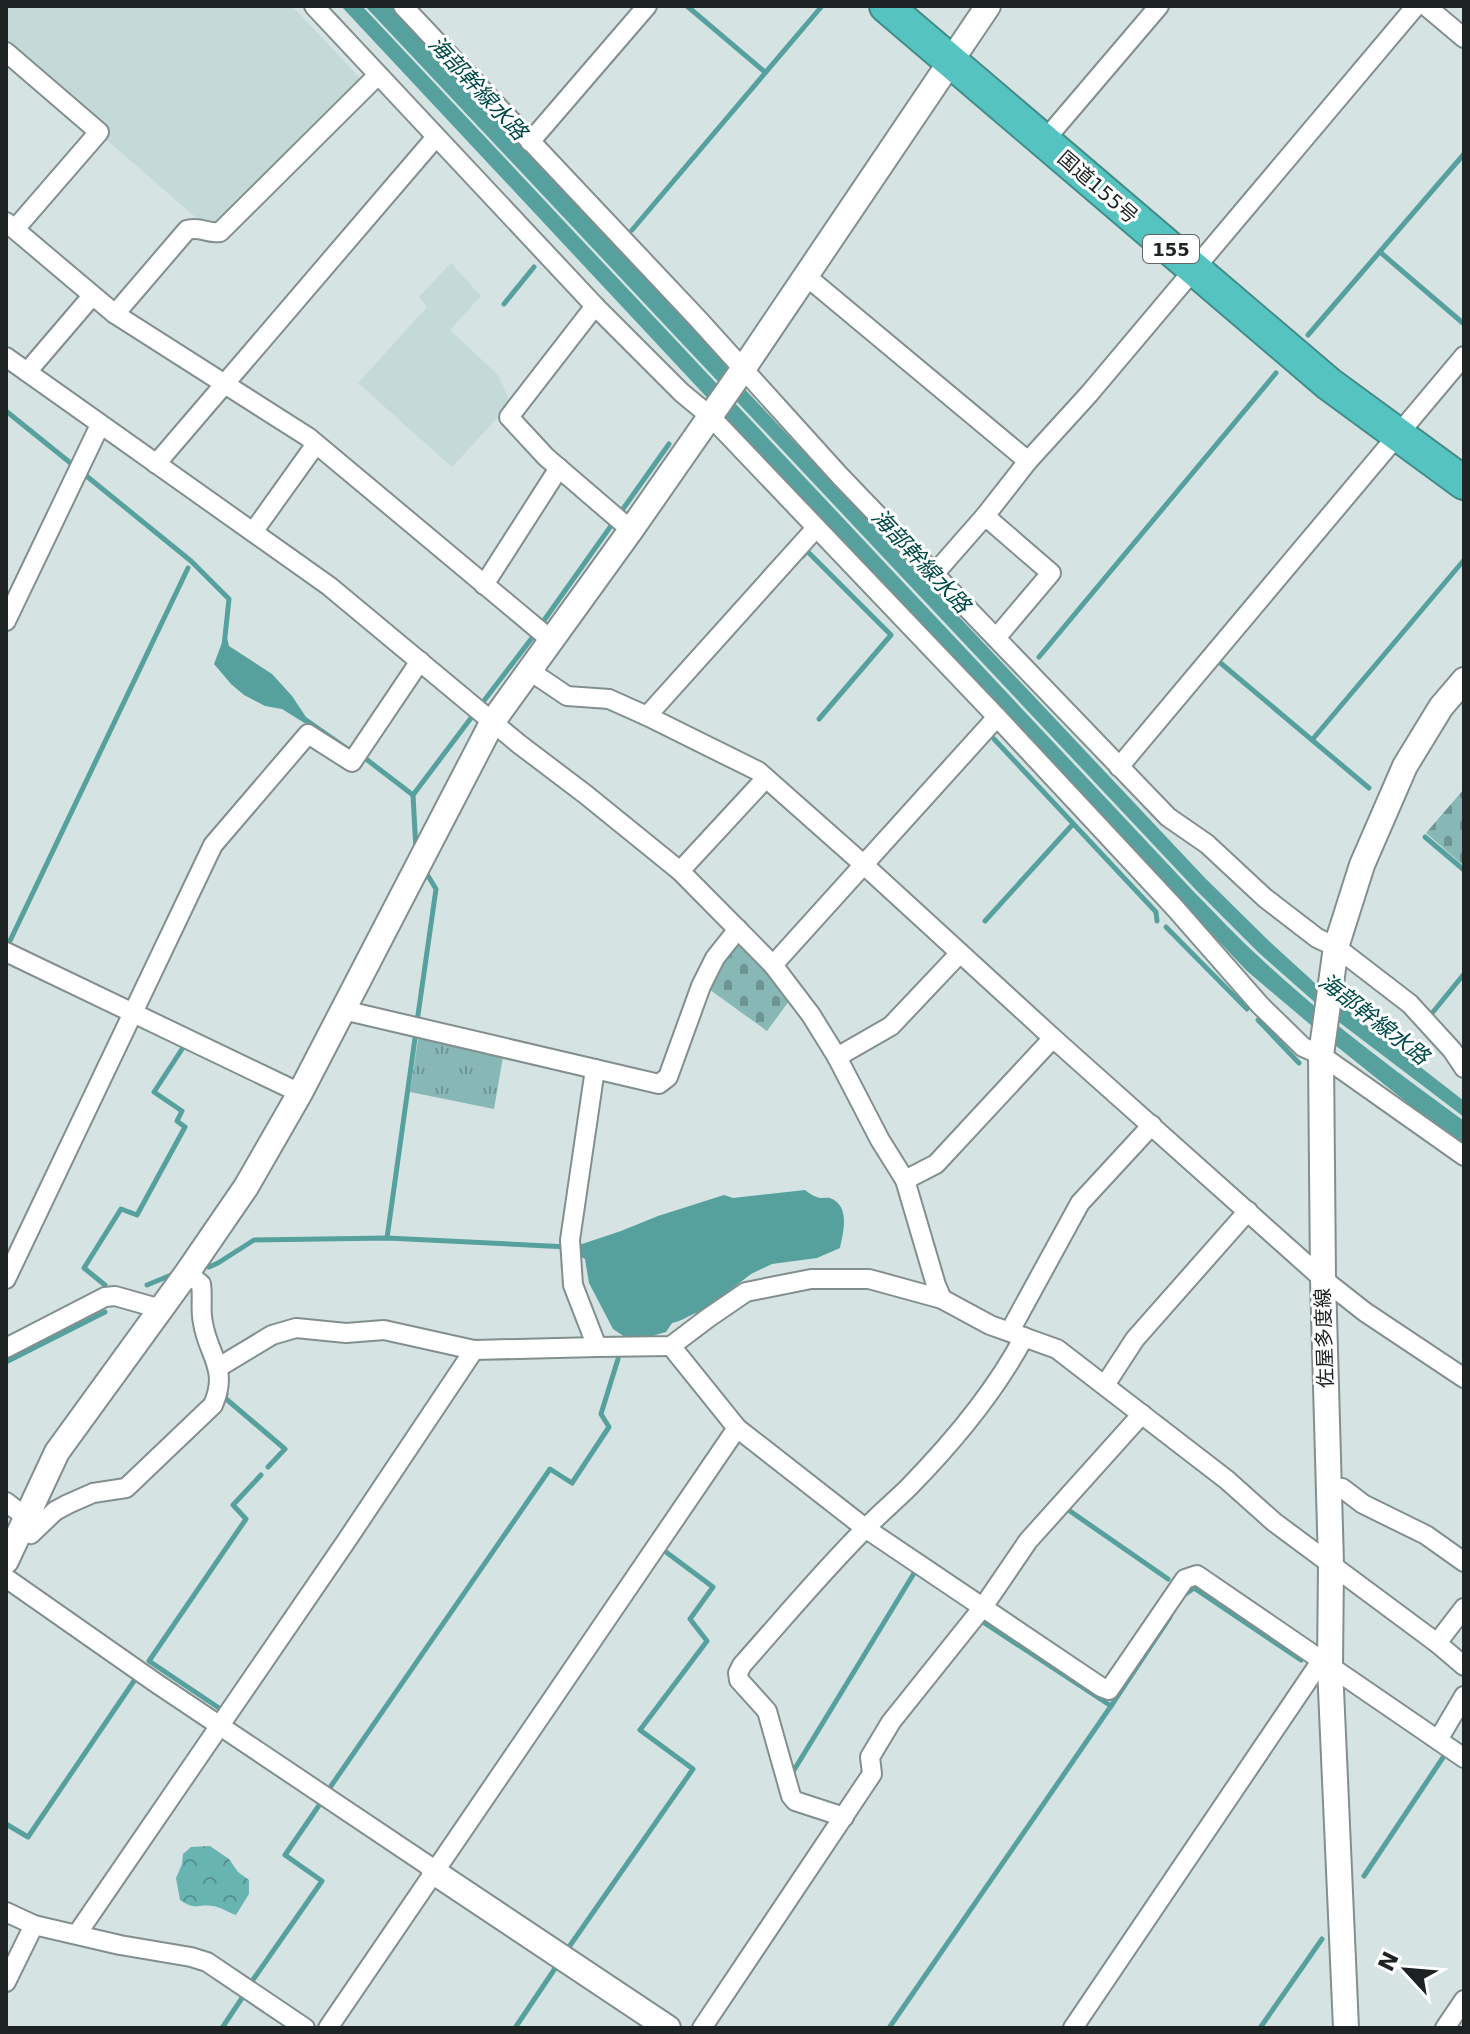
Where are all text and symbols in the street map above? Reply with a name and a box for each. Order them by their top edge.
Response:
water label: 海部幹線水路 [424,31,534,146]
street label: 国道155号 [1053,146,1143,228]
road number: 155 [1143,235,1199,263]
water label: 海部幹線水路 [867,504,977,619]
water label: 海部幹線水路 [1314,969,1435,1071]
street label: 佐屋多度線 [1310,1288,1338,1388]
north arrow [1366,1930,1446,2010]
text: N [1373,1948,1404,1975]

